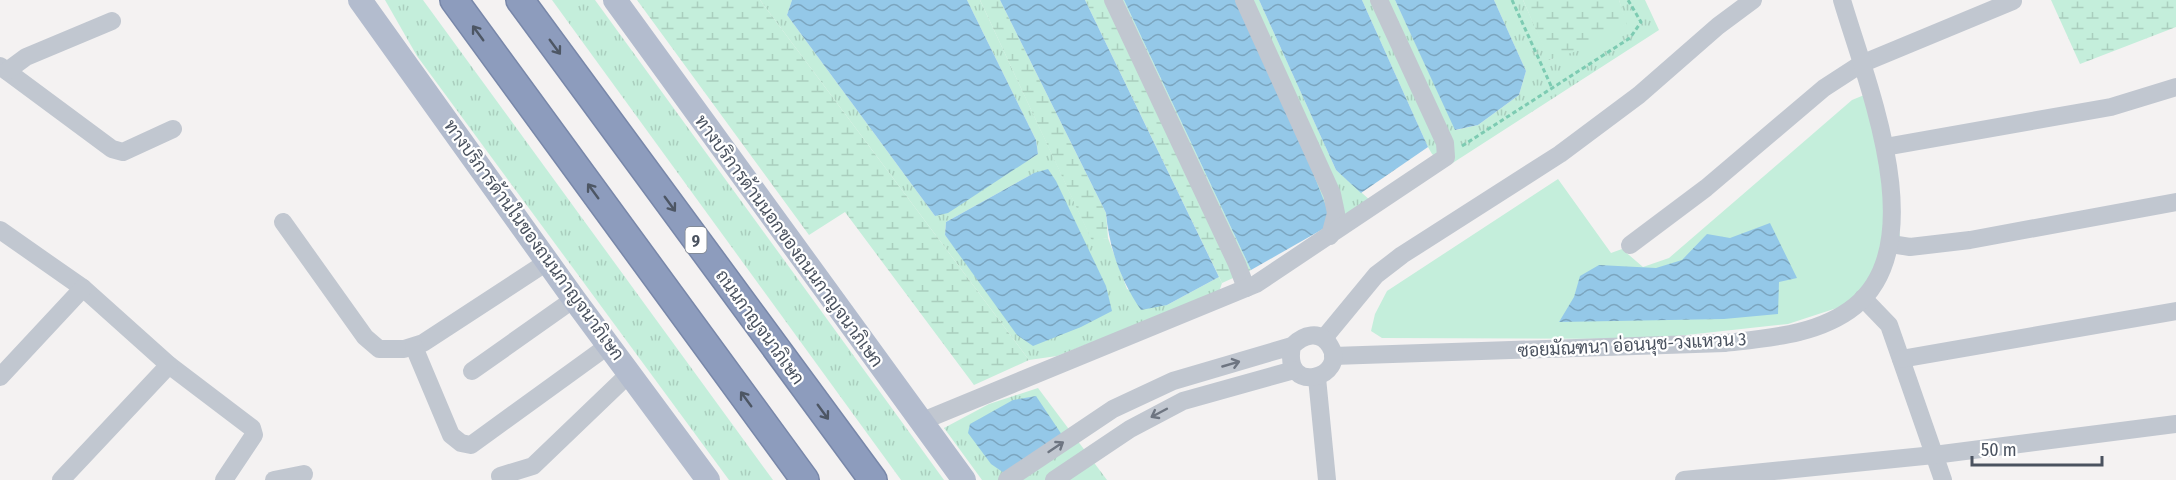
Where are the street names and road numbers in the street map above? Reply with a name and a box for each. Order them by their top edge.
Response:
street label: ทางบริการด้านนอกของถนนกาญจนาภิเษก [690,111,888,371]
street label: ทางบริการด้านในของถนนกาญจนาภิเษก [439,114,630,365]
road number: 9 [686,227,706,253]
street label: ถนนกาญจนาภิเษก [711,265,809,389]
street label: ซอยมัณฑนา อ่อนนุช-วงแหวน 3 [1517,327,1747,363]

